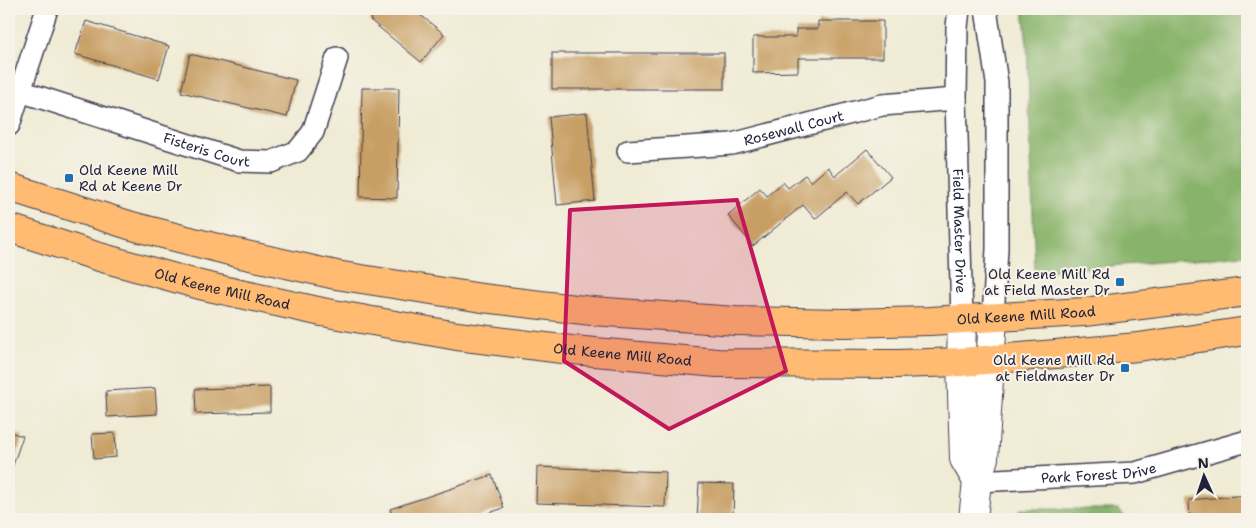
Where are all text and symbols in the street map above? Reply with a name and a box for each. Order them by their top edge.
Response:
street label: Rosewall Court [742,106,846,150]
street label: Fisteris Court [161,128,250,170]
place label: Old Keene Mill Rd at Keene Dr [79,161,183,195]
street label: Field Master Drive [949,168,970,294]
marker: Old Keene Mill Rd at Keene Dr [63,172,75,184]
street label: Old Keene Mill Road [152,264,292,314]
place label: Old Keene Mill Rd at Field Master Dr [984,265,1110,299]
marker: Old Keene Mill Rd at Field Master Dr [1114,276,1126,288]
street label: Old Keene Mill Road [956,302,1097,328]
street label: Old Keene Mill Road [552,339,693,370]
place label: Old Keene Mill Rd at Fieldmaster Dr [993,351,1115,385]
marker: Old Keene Mill Rd at Fieldmaster Dr [1119,362,1131,374]
north arrow [1178,450,1228,500]
text: N [1197,454,1209,472]
street label: Park Forest Drive [1040,458,1159,487]

